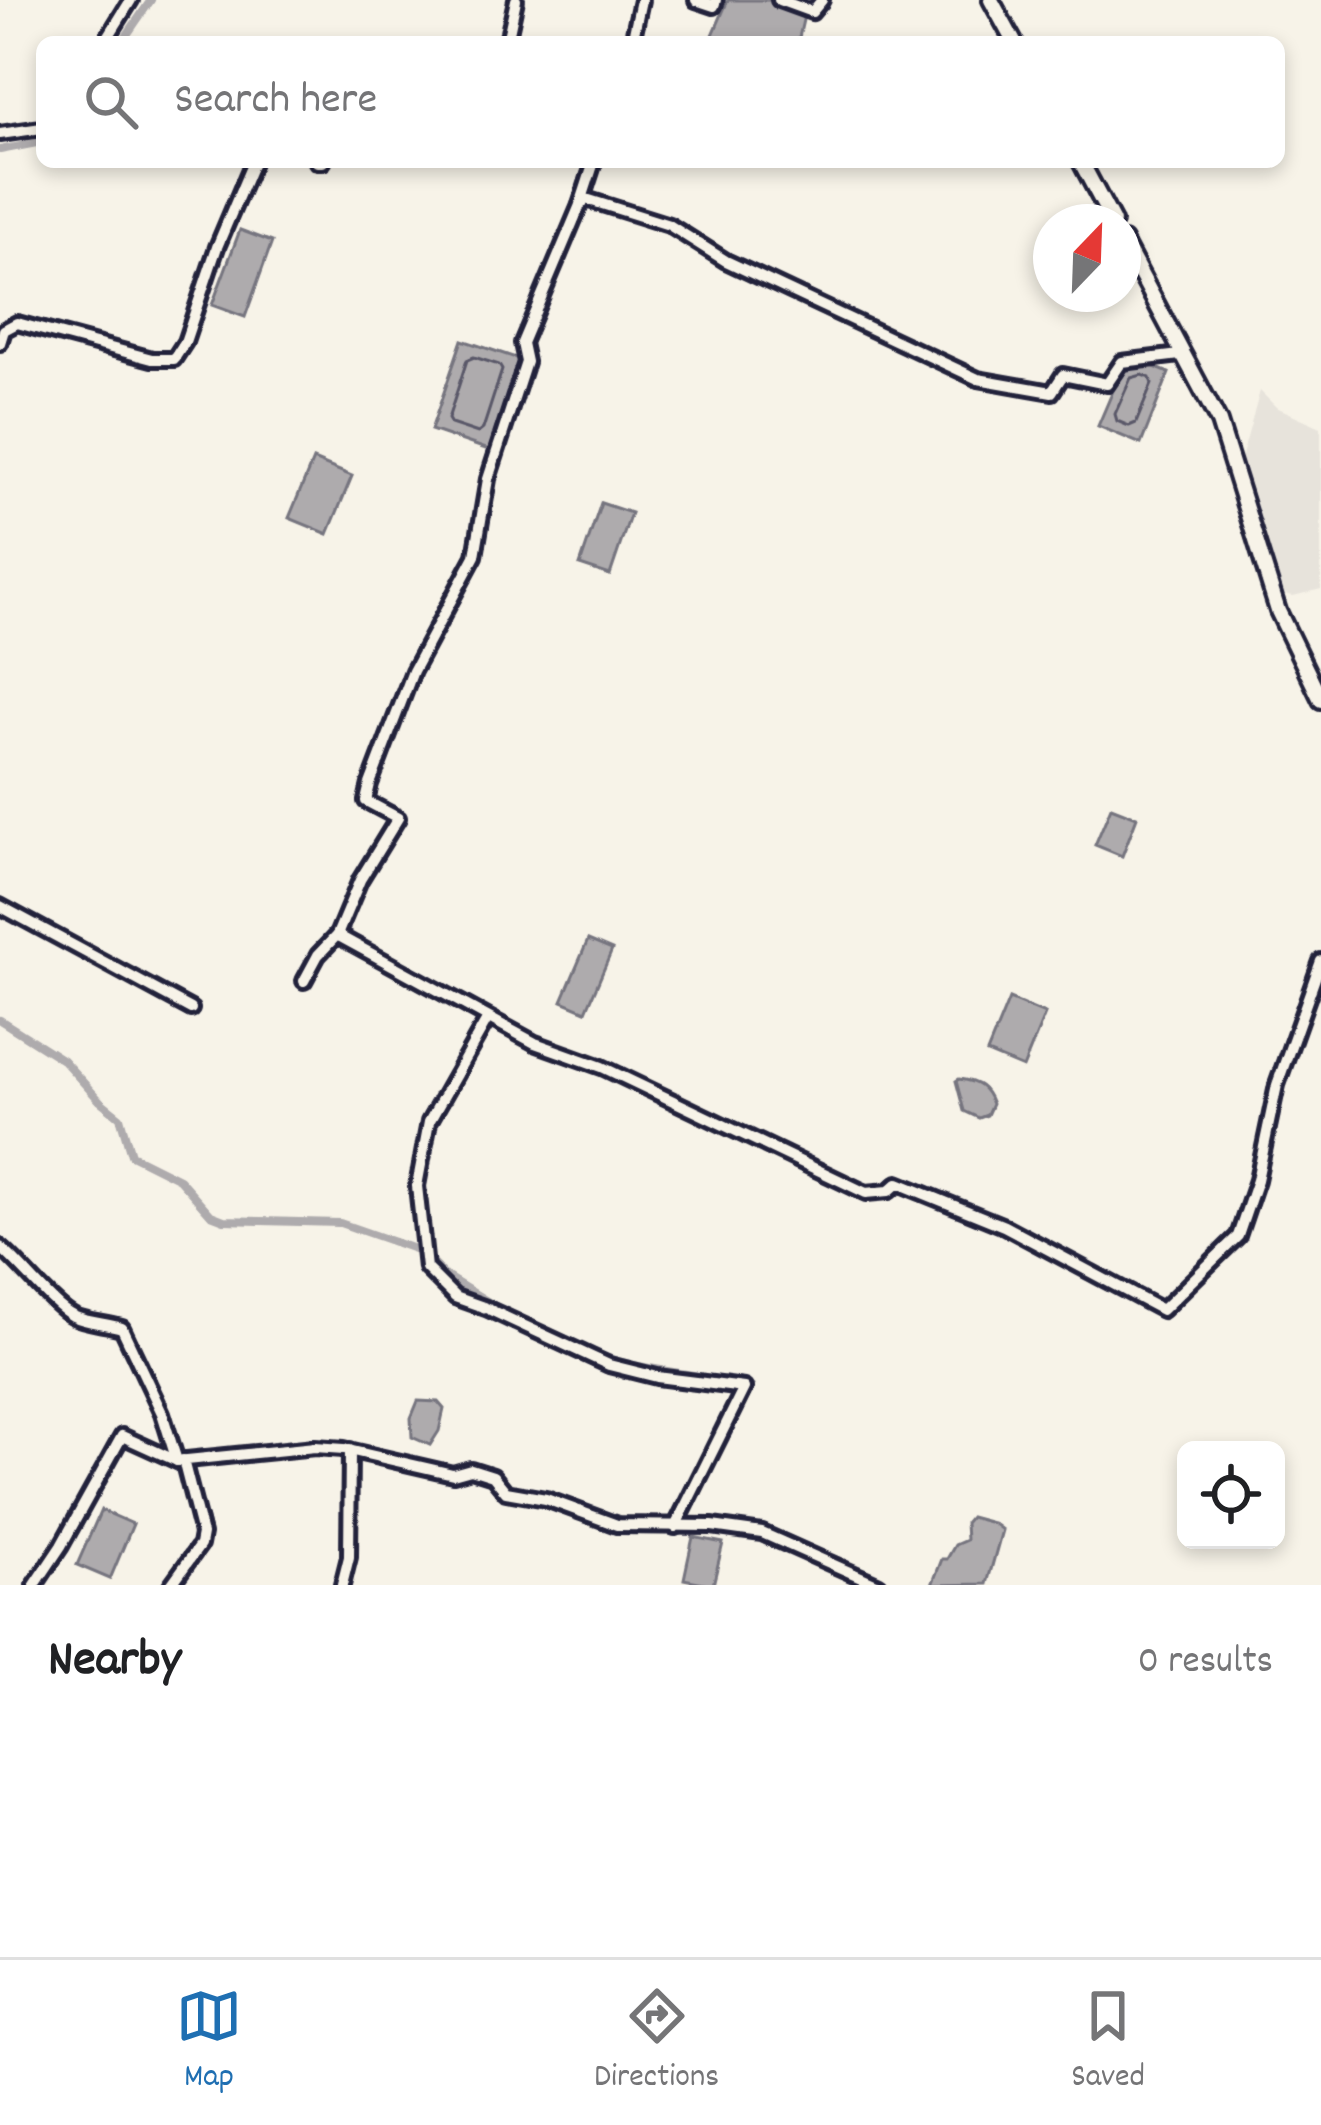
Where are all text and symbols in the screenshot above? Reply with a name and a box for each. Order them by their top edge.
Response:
search box [36,36,1285,168]
icon: search [78,69,144,135]
text: Search here [174,70,377,134]
north arrow [1033,204,1141,312]
map controls [1177,1441,1285,1549]
button: locate [1177,1441,1285,1549]
text: Nearby [48,1627,181,1699]
text: 0 results [1138,1636,1273,1691]
tab: Map [176,1983,242,2102]
tab: Directions [594,1983,719,2102]
tab: Saved [1071,1983,1145,2102]

